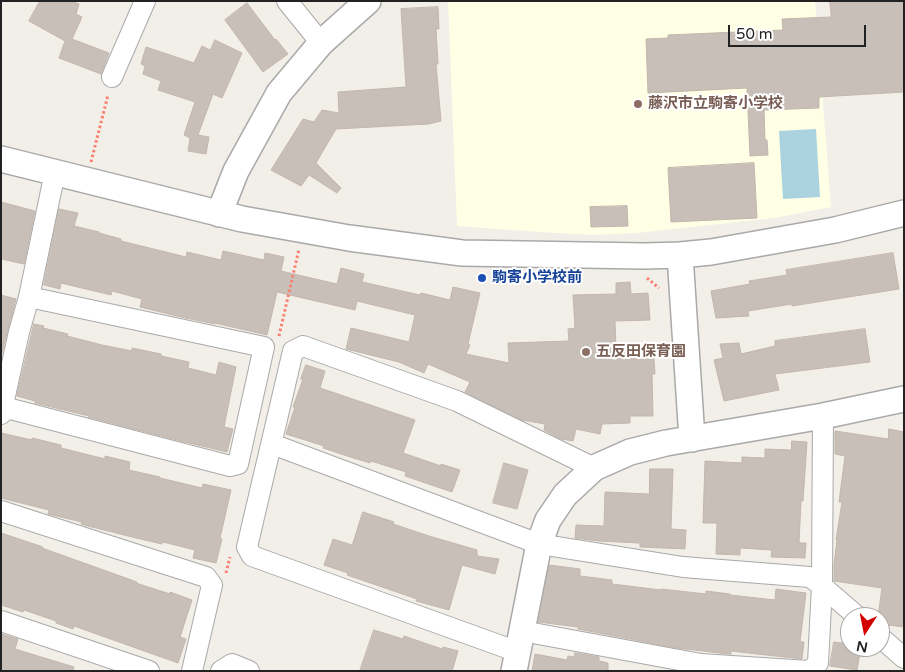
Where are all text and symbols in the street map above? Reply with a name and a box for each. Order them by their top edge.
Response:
scale bar [730,15,868,47]
text: 50 m [736,25,773,43]
place label: 藤沢市立駒寄小学校 [648,95,783,113]
marker: 藤沢市立駒寄小学校 [632,98,644,110]
place label: 駒寄小学校前 [492,269,582,287]
marker: 駒寄小学校前 [476,272,488,284]
place label: 五反田保育園 [596,343,686,361]
marker: 五反田保育園 [580,346,592,358]
north arrow [840,607,890,657]
text: N [855,637,869,656]

